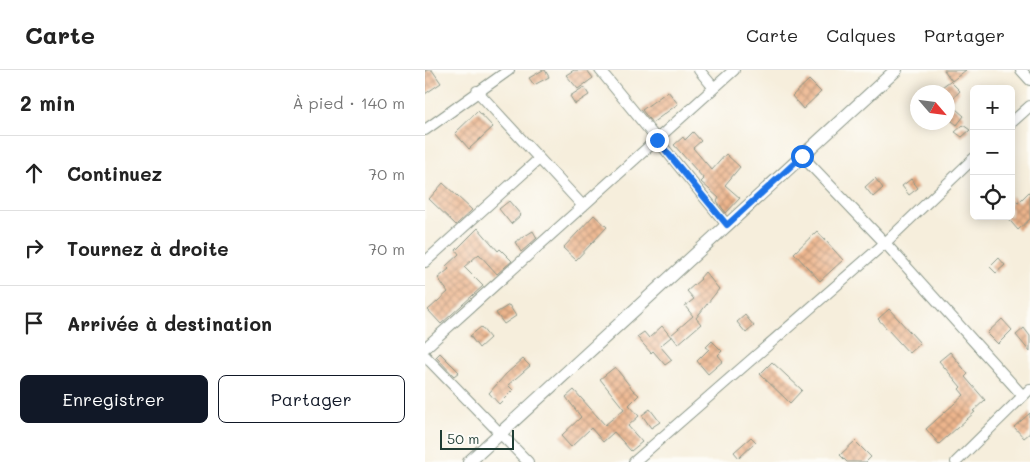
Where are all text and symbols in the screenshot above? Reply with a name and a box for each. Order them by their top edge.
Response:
text: Carte [25,19,95,50]
text: Carte [746,23,798,47]
text: Calques [826,23,896,47]
text: Partager [924,23,1005,47]
north arrow [910,85,955,130]
map controls [970,85,1015,220]
button: + [970,85,1015,130]
text: 2 min [20,89,75,116]
text: À pied · 140 m [292,92,405,113]
route end [646,129,669,152]
button: − [970,130,1015,175]
route start [791,145,814,168]
icon: ahead [20,159,48,187]
text: Continuez [67,161,162,186]
text: 70 m [368,163,405,184]
button: locate [970,175,1015,220]
icon: right [20,234,48,262]
text: Tournez à droite [67,236,229,261]
text: 70 m [368,238,405,259]
icon: arrive [20,309,48,337]
text: Arrivée à destination [67,311,272,336]
button: Enregistrer [20,375,208,423]
button: Partager [218,375,405,423]
scale bar [440,427,514,450]
text: 50 m [447,429,479,448]

